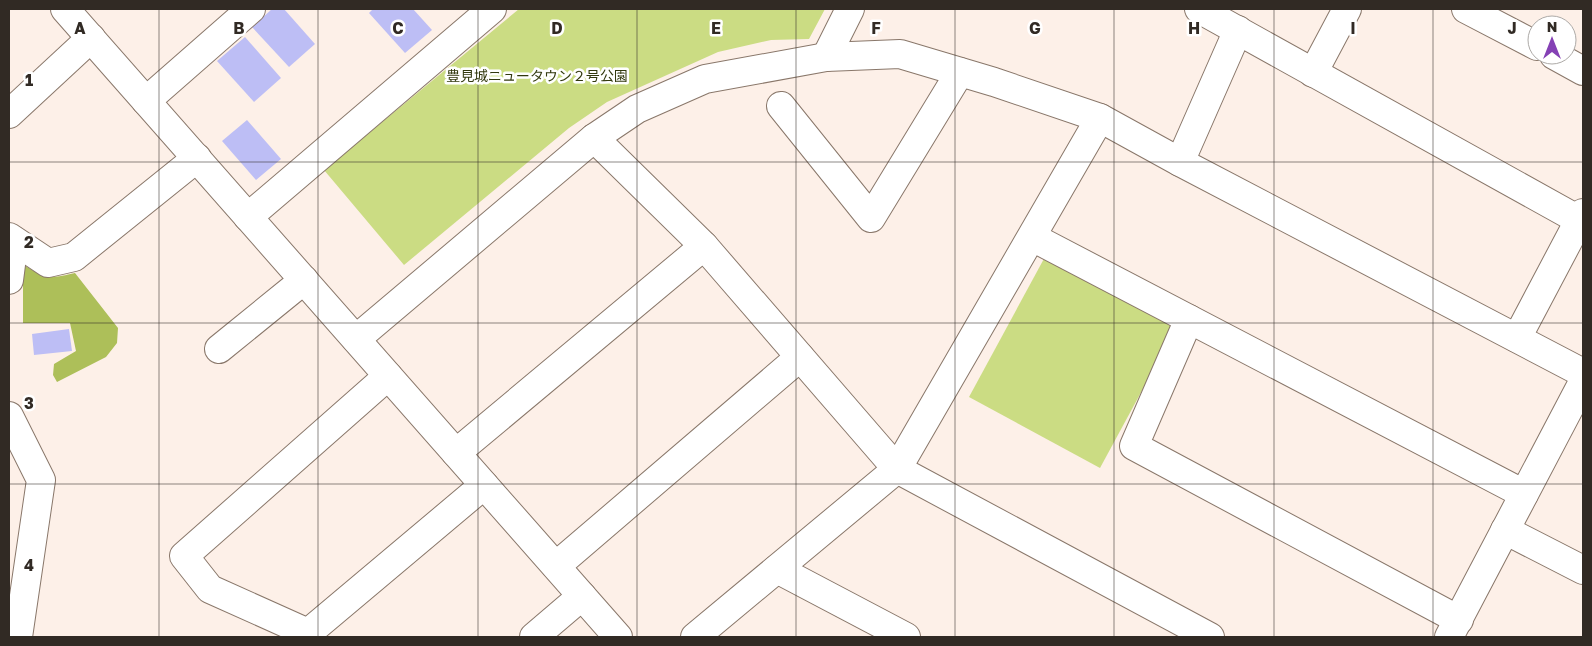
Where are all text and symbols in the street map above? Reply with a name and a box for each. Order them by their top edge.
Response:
north arrow [1527,15,1577,65]
text: A [74,18,86,38]
text: B [233,18,245,38]
text: C [392,18,404,38]
text: D [551,18,563,38]
text: E [711,18,721,38]
text: F [871,18,881,38]
text: G [1029,18,1041,38]
text: H [1188,18,1200,38]
text: I [1350,18,1356,38]
text: J [1507,18,1517,38]
text: N [1547,18,1557,35]
park label: 豊見城ニュータウン２号公園 [446,67,628,84]
text: 1 [25,70,33,90]
text: 2 [24,232,34,252]
text: 3 [24,393,34,413]
text: 4 [24,555,34,575]

